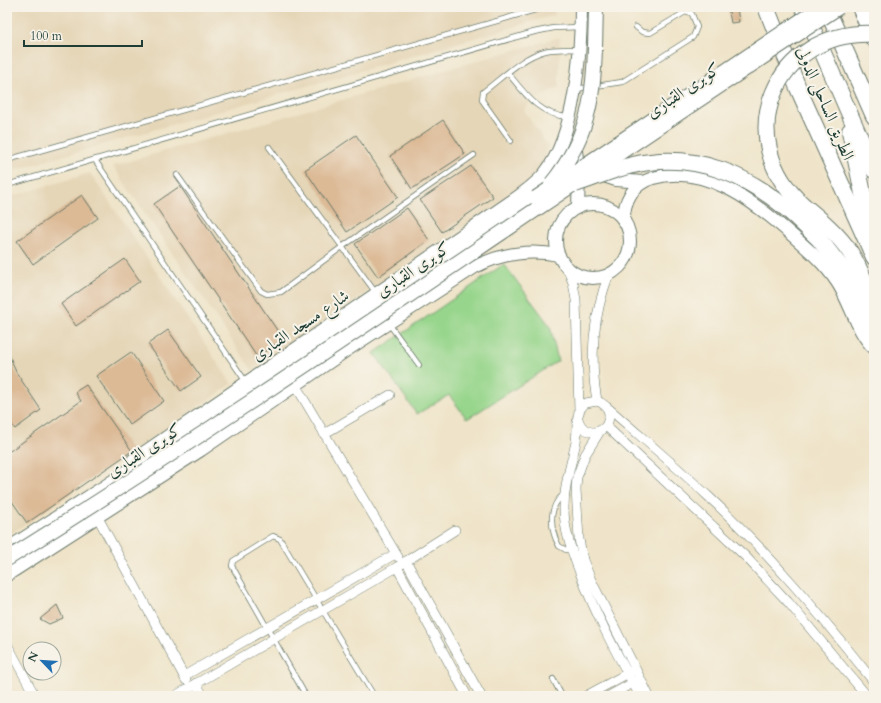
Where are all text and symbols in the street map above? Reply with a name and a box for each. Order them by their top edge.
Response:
scale bar [24,22,142,48]
text: 100 m [30,28,63,44]
street label: الطريق الساحلى الدولى [790,43,860,164]
street label: كوبرى القبارى [642,57,725,124]
street label: كوبرى القبارى [372,236,455,303]
street label: شارع مسجد القبارى [247,284,355,368]
street label: كوبرى القبارى [102,418,186,483]
north arrow [22,641,62,681]
text: N [25,649,42,664]

